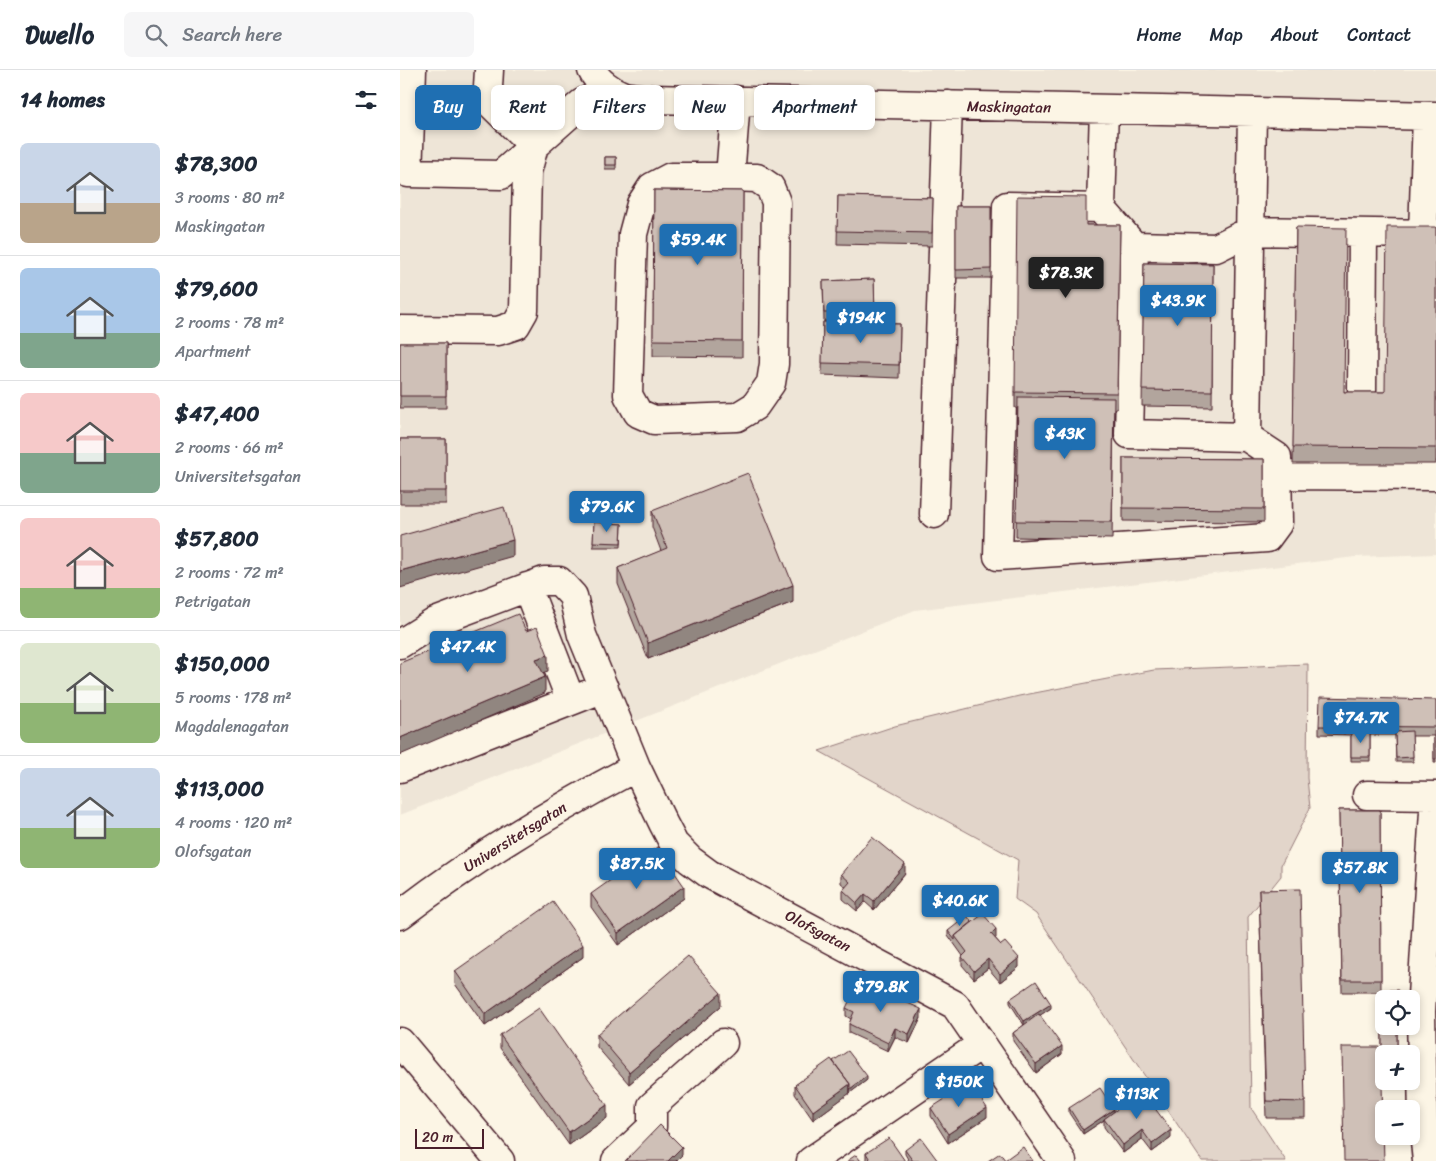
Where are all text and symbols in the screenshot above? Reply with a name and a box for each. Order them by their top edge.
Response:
search box [124,12,474,57]
text: Dwello [25,14,94,56]
text: Search here [182,18,282,51]
text: Home [1137,19,1182,51]
text: Map [1210,19,1243,51]
text: About [1271,19,1319,51]
text: Contact [1347,19,1411,51]
icon: search [142,21,170,49]
text: 14 homes [20,81,105,119]
chip: Buy [415,85,481,130]
chip: Rent [491,85,565,130]
chip: Filters [575,85,664,130]
chip: New [674,85,744,130]
chip: Apartment [754,85,875,130]
icon: filters [352,86,380,114]
street label: Maskingatan [967,93,1051,121]
text: $78,300 [175,145,258,183]
icon: home [60,163,120,223]
text: 3 rooms · 80 m² [175,183,285,212]
text: Maskingatan [175,212,265,241]
pin: $59.4K [657,224,739,266]
text: $59.4K [671,225,725,254]
pin: $78.3K [1025,256,1107,299]
text: $78.3K [1040,258,1092,287]
text: $79,600 [175,270,258,308]
pin: $43.9K [1137,284,1219,327]
text: $43.9K [1151,286,1205,315]
icon: home [60,288,120,348]
pin: $194K [826,302,896,344]
text: $194K [837,303,885,332]
text: 2 rooms · 78 m² [175,308,284,337]
text: Apartment [175,337,251,366]
text: $47,400 [175,395,260,433]
icon: home [60,413,120,473]
pin: $43K [1035,418,1095,460]
text: $43K [1045,419,1085,448]
text: 2 rooms · 66 m² [175,433,284,462]
text: Universitetsgatan [175,462,301,491]
pin: $79.6K [566,490,648,533]
text: $79.6K [580,492,634,521]
text: $57,800 [175,520,259,558]
icon: home [60,538,120,598]
text: 2 rooms · 72 m² [175,558,284,587]
text: Petrigatan [175,587,251,616]
pin: $47.4K [427,630,509,673]
text: $47.4K [441,632,495,661]
text: $150,000 [175,645,270,683]
icon: home [60,663,120,723]
text: 5 rooms · 178 m² [175,683,292,712]
pin: $74.7K [1320,702,1402,744]
text: $74.7K [1334,703,1388,732]
text: Magdalenagatan [175,712,289,741]
text: $113,000 [175,770,264,808]
icon: home [60,788,120,848]
street label: Universitetsgatan [458,795,572,879]
text: 4 rooms · 120 m² [175,808,292,837]
text: Olofsgatan [175,837,251,866]
pin: $87.5K [596,848,678,890]
text: $87.5K [610,849,664,878]
pin: $57.8K [1319,852,1401,894]
text: $57.8K [1333,853,1387,882]
pin: $40.6K [919,884,1001,927]
text: $40.6K [933,886,987,915]
street label: Olofsgatan [780,903,856,959]
pin: $79.8K [840,970,922,1013]
text: $79.8K [854,972,908,1001]
map controls [1375,990,1420,1145]
button: locate [1375,990,1420,1035]
button: + [1375,1045,1420,1090]
pin: $150K [924,1066,994,1108]
text: $150K [935,1067,983,1096]
pin: $113K [1102,1078,1172,1120]
text: $113K [1115,1079,1159,1108]
button: − [1375,1100,1420,1145]
text: 20 m [422,1125,453,1150]
scale bar [415,1126,484,1149]

